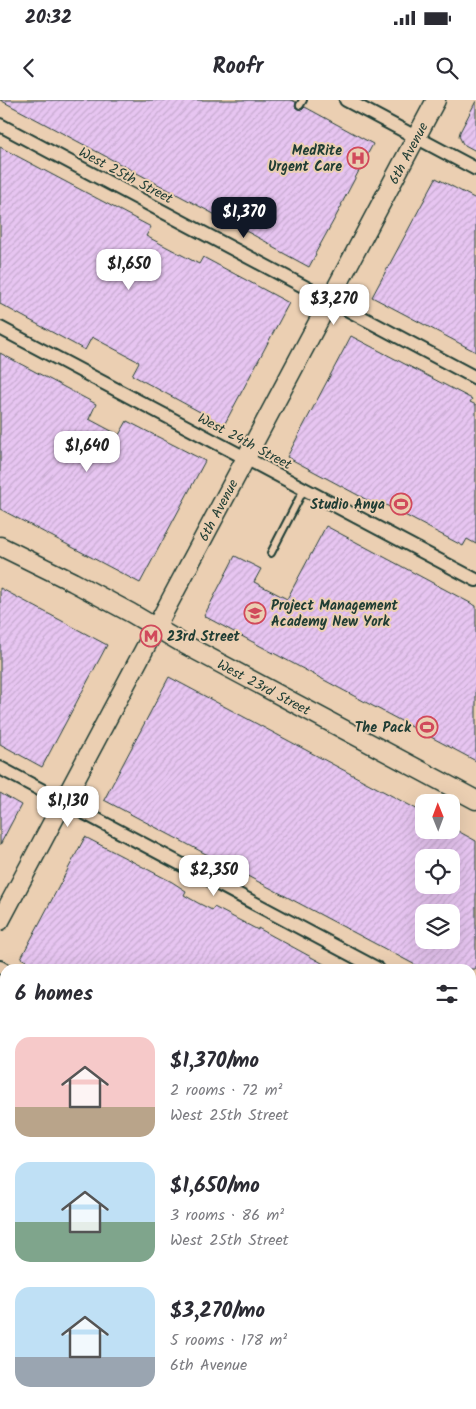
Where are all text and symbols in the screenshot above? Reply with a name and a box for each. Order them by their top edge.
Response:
text: 20:32 [25,3,72,33]
text: Roofr [213,50,263,85]
icon: back [15,54,43,82]
icon: search [433,54,461,82]
street label: 6th Avenue [383,118,435,188]
place label: MedRite Urgent Care [268,140,342,178]
street label: West 25th Street [74,142,177,210]
hospital icon: MedRite Urgent Care [346,146,370,170]
pin: $1,370 [203,196,285,239]
text: $1,370 [222,200,266,225]
pin: $1,650 [88,248,170,291]
text: $1,650 [107,252,151,277]
pin: $3,270 [293,284,375,326]
text: $3,270 [310,287,358,312]
street label: West 24th Street [193,408,296,476]
pin: $1,640 [46,430,128,473]
text: $1,640 [65,434,109,459]
street label: 6th Avenue [193,475,245,545]
sports icon: Studio Anya [389,492,413,516]
place label: Studio Anya [310,494,385,516]
place label: Project Management Academy New York [271,595,398,633]
school or university icon: Project Management Academy New York [243,601,267,625]
metro station icon: 23rd Street [139,624,163,648]
place label: 23rd Street [167,626,241,648]
street label: West 23rd Street [213,654,315,722]
sports icon: The Pack [415,715,439,739]
place label: The Pack [355,717,412,739]
pin: $1,130 [27,786,109,828]
text: $1,130 [48,789,88,814]
north arrow [415,794,460,839]
map controls [415,794,460,949]
button: locate [415,849,460,894]
pin: $2,350 [173,854,255,897]
text: $2,350 [190,858,238,883]
button: layers [415,904,460,949]
text: 6 homes [15,978,93,1011]
icon: filters [433,980,461,1008]
text: $1,370/mo [170,1045,259,1078]
icon: home [55,1057,115,1117]
text: 2 rooms · 72 m² [170,1078,282,1103]
text: West 25th Street [170,1103,289,1128]
text: $1,650/mo [170,1170,260,1203]
icon: home [55,1182,115,1242]
text: 3 rooms · 86 m² [170,1203,284,1228]
text: West 25th Street [170,1228,289,1253]
text: $3,270/mo [170,1295,265,1328]
icon: home [55,1307,115,1367]
text: 5 rooms · 178 m² [170,1328,287,1353]
text: 6th Avenue [170,1353,247,1378]

